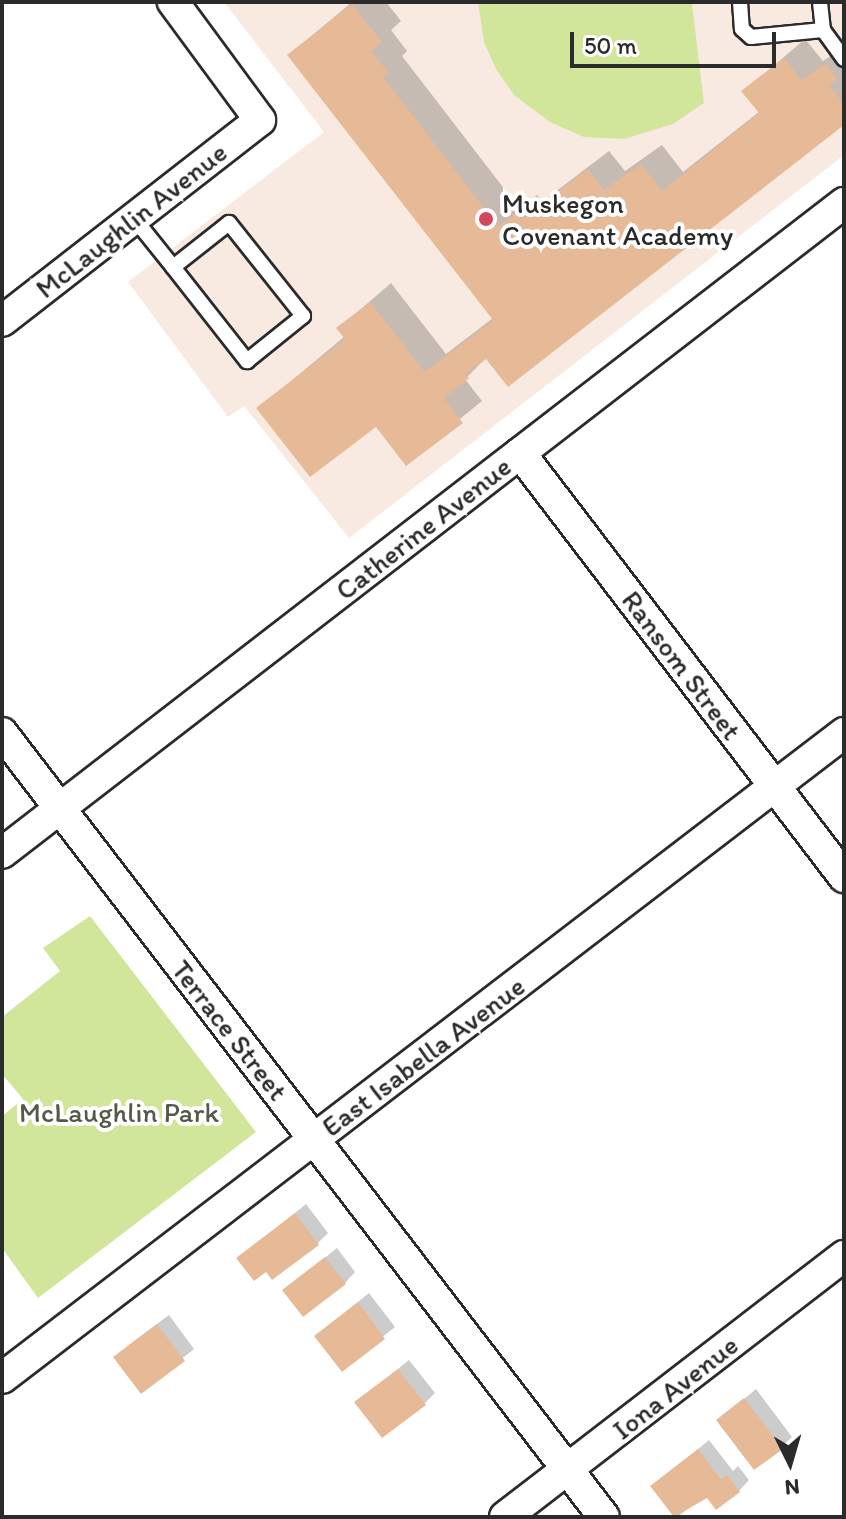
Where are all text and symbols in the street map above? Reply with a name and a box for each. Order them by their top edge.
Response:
scale bar [574,16,780,66]
text: 50 m [584,31,637,60]
street label: McLaughlin Avenue [29,135,233,305]
place label: Muskegon Covenant Academy [502,186,733,252]
marker: Muskegon Covenant Academy [477,210,495,228]
street label: Catherine Avenue [329,450,517,606]
street label: Ransom Street [615,584,749,746]
street label: Terrace Street [165,953,295,1107]
street label: East Isabella Avenue [314,968,532,1144]
park label: McLaughlin Park [19,1095,219,1129]
street label: Iona Avenue [606,1328,744,1446]
north arrow [750,1423,830,1503]
text: N [784,1473,801,1502]

